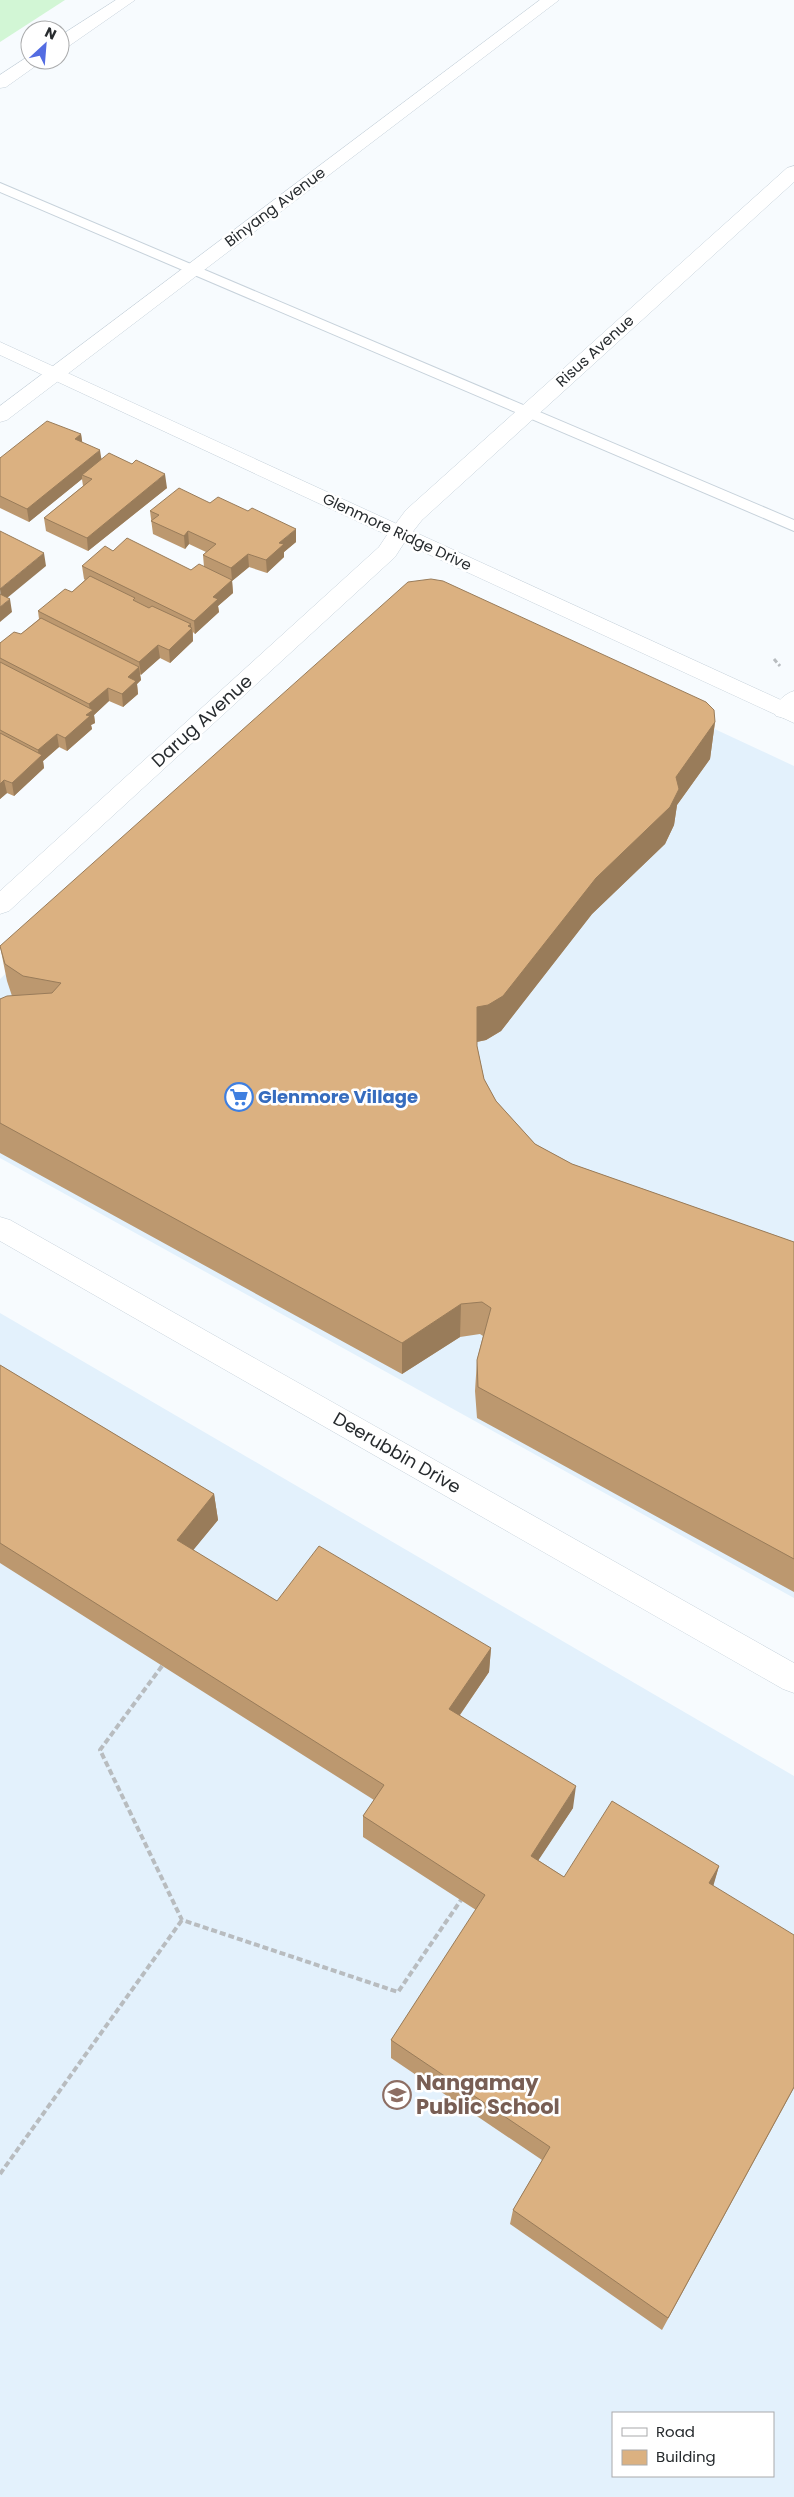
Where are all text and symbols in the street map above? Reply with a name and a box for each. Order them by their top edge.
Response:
north arrow [20,20,70,70]
text: N [42,22,60,45]
street label: Binyang Avenue [220,162,329,251]
street label: Risus Avenue [551,310,638,391]
street label: Glenmore Ridge Drive [319,488,475,575]
street label: Darug Avenue [146,669,257,773]
supermarket icon: Glenmore Village [224,1082,254,1112]
place label: Glenmore Village [258,1084,418,1109]
street label: Deerubbin Drive [329,1406,466,1499]
place label: Nangamay Public School [416,2068,560,2121]
school or university icon: Nangamay Public School [382,2080,412,2110]
legend [612,2412,774,2477]
text: Road [656,2421,695,2442]
text: Building [656,2446,716,2467]

